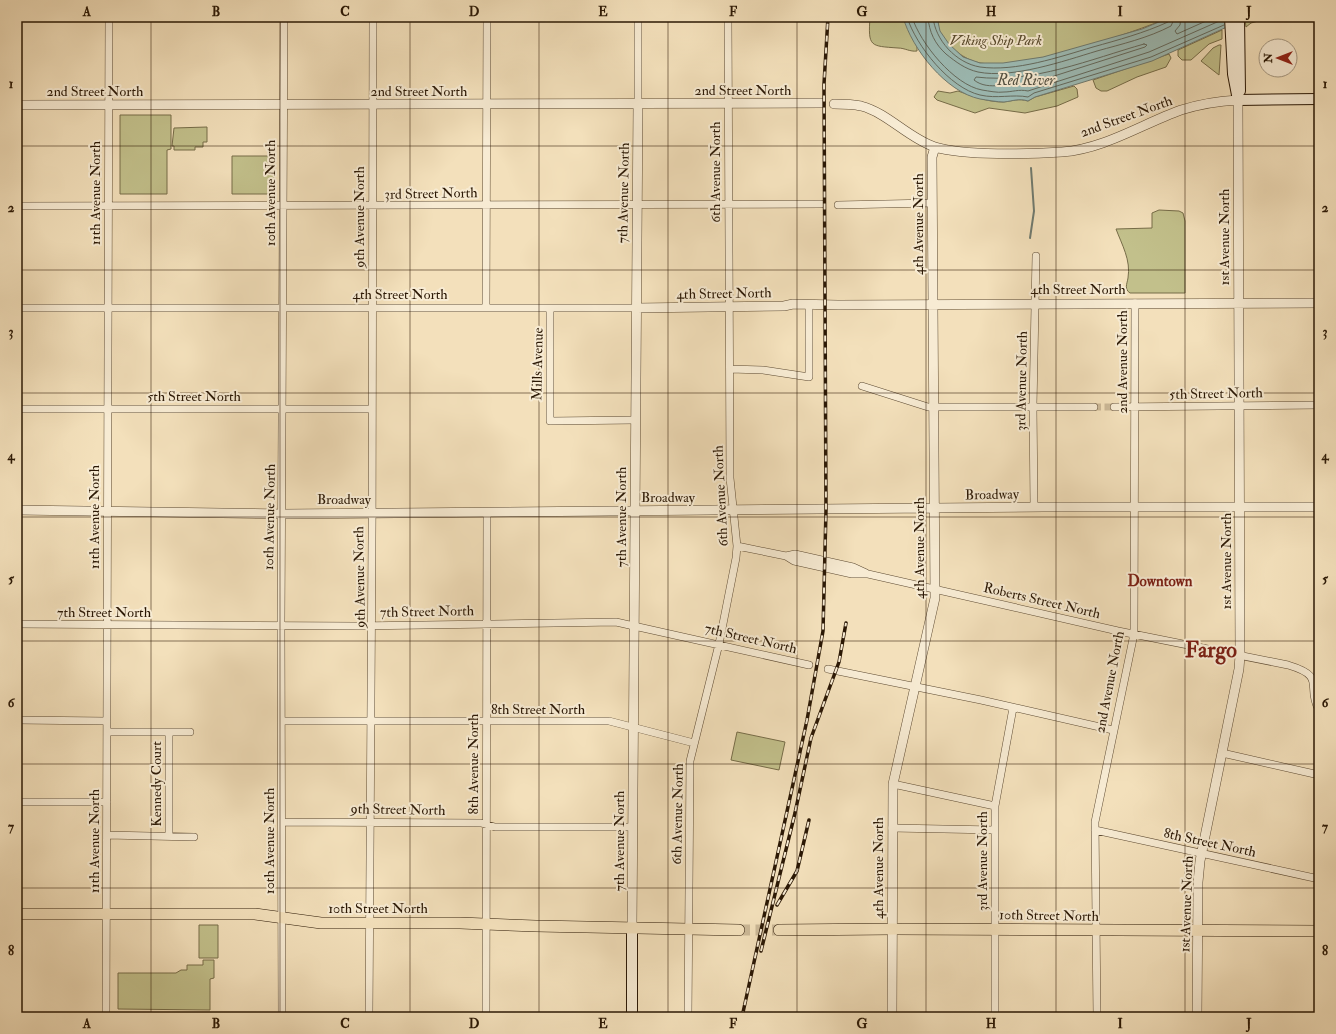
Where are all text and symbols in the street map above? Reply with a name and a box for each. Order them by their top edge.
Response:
text: A [82,4,92,20]
text: B [212,4,220,20]
text: C [340,4,350,20]
text: D [469,4,480,20]
text: E [598,4,608,20]
text: F [729,4,738,20]
text: G [857,4,868,20]
text: H [986,4,997,20]
text: I [1117,4,1123,20]
text: J [1245,4,1252,21]
park label: Viking Ship Park [950,32,1042,49]
north arrow [1258,38,1298,78]
text: N [1262,52,1275,64]
water label: Red River [996,71,1056,90]
text: 1 [9,76,14,92]
text: 1 [1323,76,1328,92]
street label: 2nd Street North [695,82,792,99]
street label: 2nd Street North [47,83,144,100]
street label: 2nd Street North [371,83,468,100]
street label: 2nd Street North [1078,92,1175,141]
street label: 6th Avenue North [707,121,724,223]
street label: 10th Avenue North [262,139,279,246]
street label: 11th Avenue North [87,140,104,245]
street label: 7th Avenue North [614,142,633,244]
street label: 9th Avenue North [351,166,368,269]
street label: 4th Avenue North [910,172,927,275]
street label: 3rd Street North [384,184,478,203]
street label: 1st Avenue North [1216,188,1233,285]
text: 2 [8,200,15,216]
text: 2 [1322,200,1329,216]
street label: 4th Street North [1030,281,1126,298]
street label: 4th Street North [676,284,772,303]
street label: 4th Street North [352,286,448,303]
street label: 2nd Avenue North [1114,310,1131,414]
text: 3 [9,324,14,340]
text: 3 [1323,324,1328,340]
street label: Mills Avenue [528,327,547,401]
street label: 3rd Avenue North [1012,330,1031,431]
street label: 5th Street North [1169,384,1264,403]
street label: 5th Street North [147,388,242,405]
street label: 6th Avenue North [709,444,732,547]
text: 4 [6,448,15,464]
text: 4 [1320,448,1329,464]
street label: 10th Avenue North [260,463,279,570]
street label: 11th Avenue North [86,464,103,569]
street label: 7th Avenue North [613,466,630,567]
street label: Broadway [965,486,1020,504]
street label: Broadway [641,489,696,507]
street label: Broadway [317,491,372,509]
street label: 4th Avenue North [911,496,928,599]
street label: 1st Avenue North [1218,512,1235,609]
street label: 9th Avenue North [350,525,369,629]
text: 5 [8,571,14,587]
text: 5 [1322,571,1328,587]
district label: Downtown [1127,572,1193,591]
street label: Roberts Street North [982,579,1103,622]
street label: 7th Street North [380,602,475,621]
street label: 7th Street North [57,604,152,621]
street label: 7th Street North [703,620,799,657]
street label: 2nd Avenue North [1091,629,1128,735]
district label: Fargo [1185,636,1237,665]
text: 6 [8,695,16,711]
text: 6 [1322,695,1330,711]
street label: 8th Street North [491,701,586,718]
street label: 8th Avenue North [465,713,482,814]
street label: Kennedy Court [148,741,166,827]
street label: 6th Avenue North [668,763,687,865]
street label: 10th Avenue North [261,787,278,894]
street label: 11th Avenue North [86,788,103,893]
street label: 7th Avenue North [611,790,628,891]
street label: 9th Street North [349,800,446,819]
street label: 3rd Avenue North [974,810,991,911]
street label: 4th Avenue North [870,816,887,919]
text: 7 [8,819,15,835]
text: 7 [1322,819,1329,835]
street label: 8th Street North [1162,824,1258,861]
street label: 1st Avenue North [1176,855,1197,953]
street label: 10th Street North [328,900,428,917]
street label: 10th Street North [999,906,1100,925]
text: 8 [8,943,14,959]
text: 8 [1322,943,1328,959]
text: A [82,1016,92,1032]
text: B [212,1016,220,1032]
text: C [340,1016,350,1032]
text: D [469,1016,480,1032]
text: E [598,1016,608,1032]
text: F [729,1016,738,1032]
text: G [857,1016,868,1032]
text: H [986,1016,997,1032]
text: I [1117,1016,1123,1032]
text: J [1245,1016,1252,1033]

